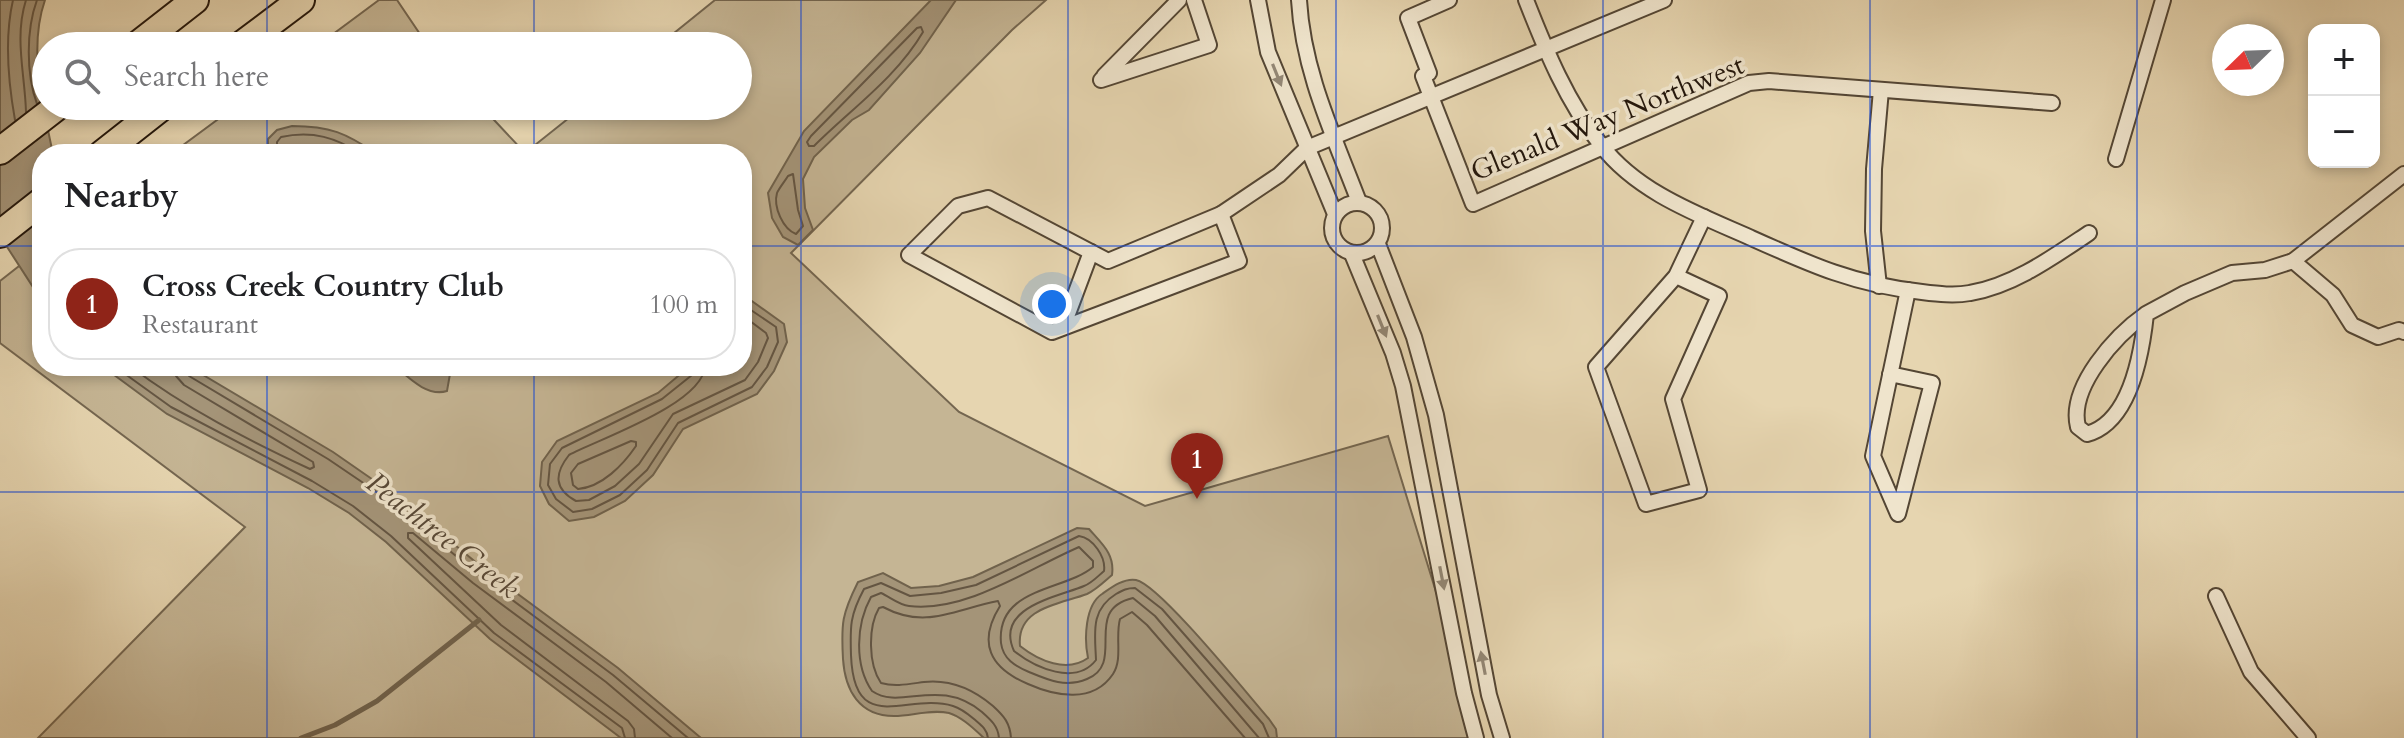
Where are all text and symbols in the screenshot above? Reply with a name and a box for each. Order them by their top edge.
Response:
north arrow [2212,24,2284,96]
map controls [2308,24,2380,168]
button: + [2308,24,2380,96]
search box [32,32,752,120]
street label: Glenald Way Northwest [1465,46,1750,190]
icon: search [60,54,104,98]
text: Search here [124,56,269,97]
one-way arrow [1271,63,1284,87]
button: − [2308,96,2380,168]
text: Nearby [64,173,179,219]
text: Cross Creek Country Club [142,266,504,307]
your location [1032,284,1072,324]
text: 1 [85,287,99,322]
text: 100 m [649,287,718,322]
text: Restaurant [142,307,258,342]
one-way arrow [1375,314,1388,338]
pin: 1 [1171,433,1223,499]
water label: Peachtree Creek [358,463,528,608]
one-way arrow [1436,566,1449,591]
one-way arrow [1476,650,1489,675]

